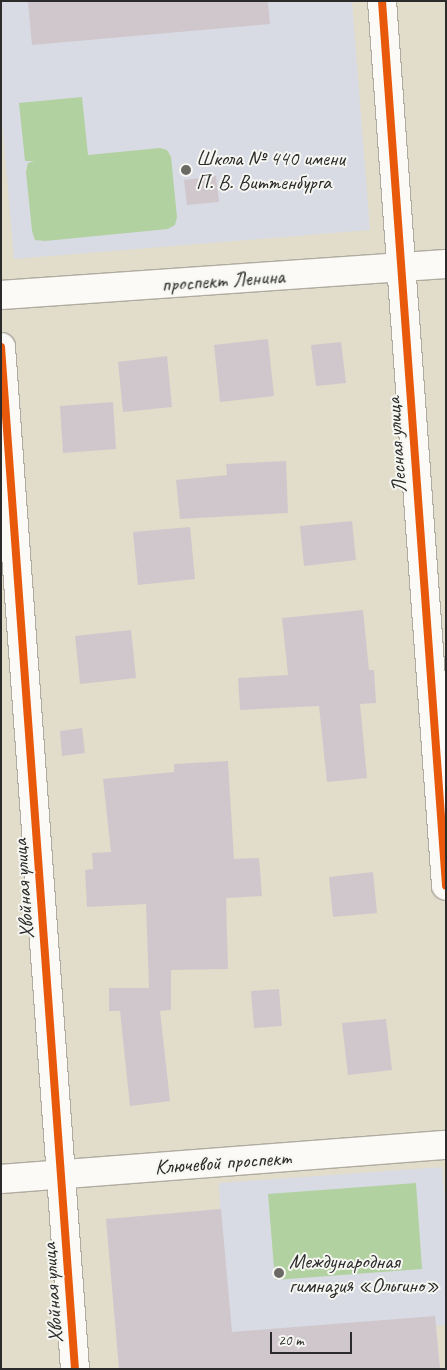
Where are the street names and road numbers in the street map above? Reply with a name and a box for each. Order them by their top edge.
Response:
street label: проспект Ленина [160,263,286,297]
street label: Лесная улица [380,396,412,494]
street label: Хвойная улица [7,837,39,941]
street label: Ключевой проспект [154,1145,292,1179]
street label: Хвойная улица [36,1241,68,1345]

